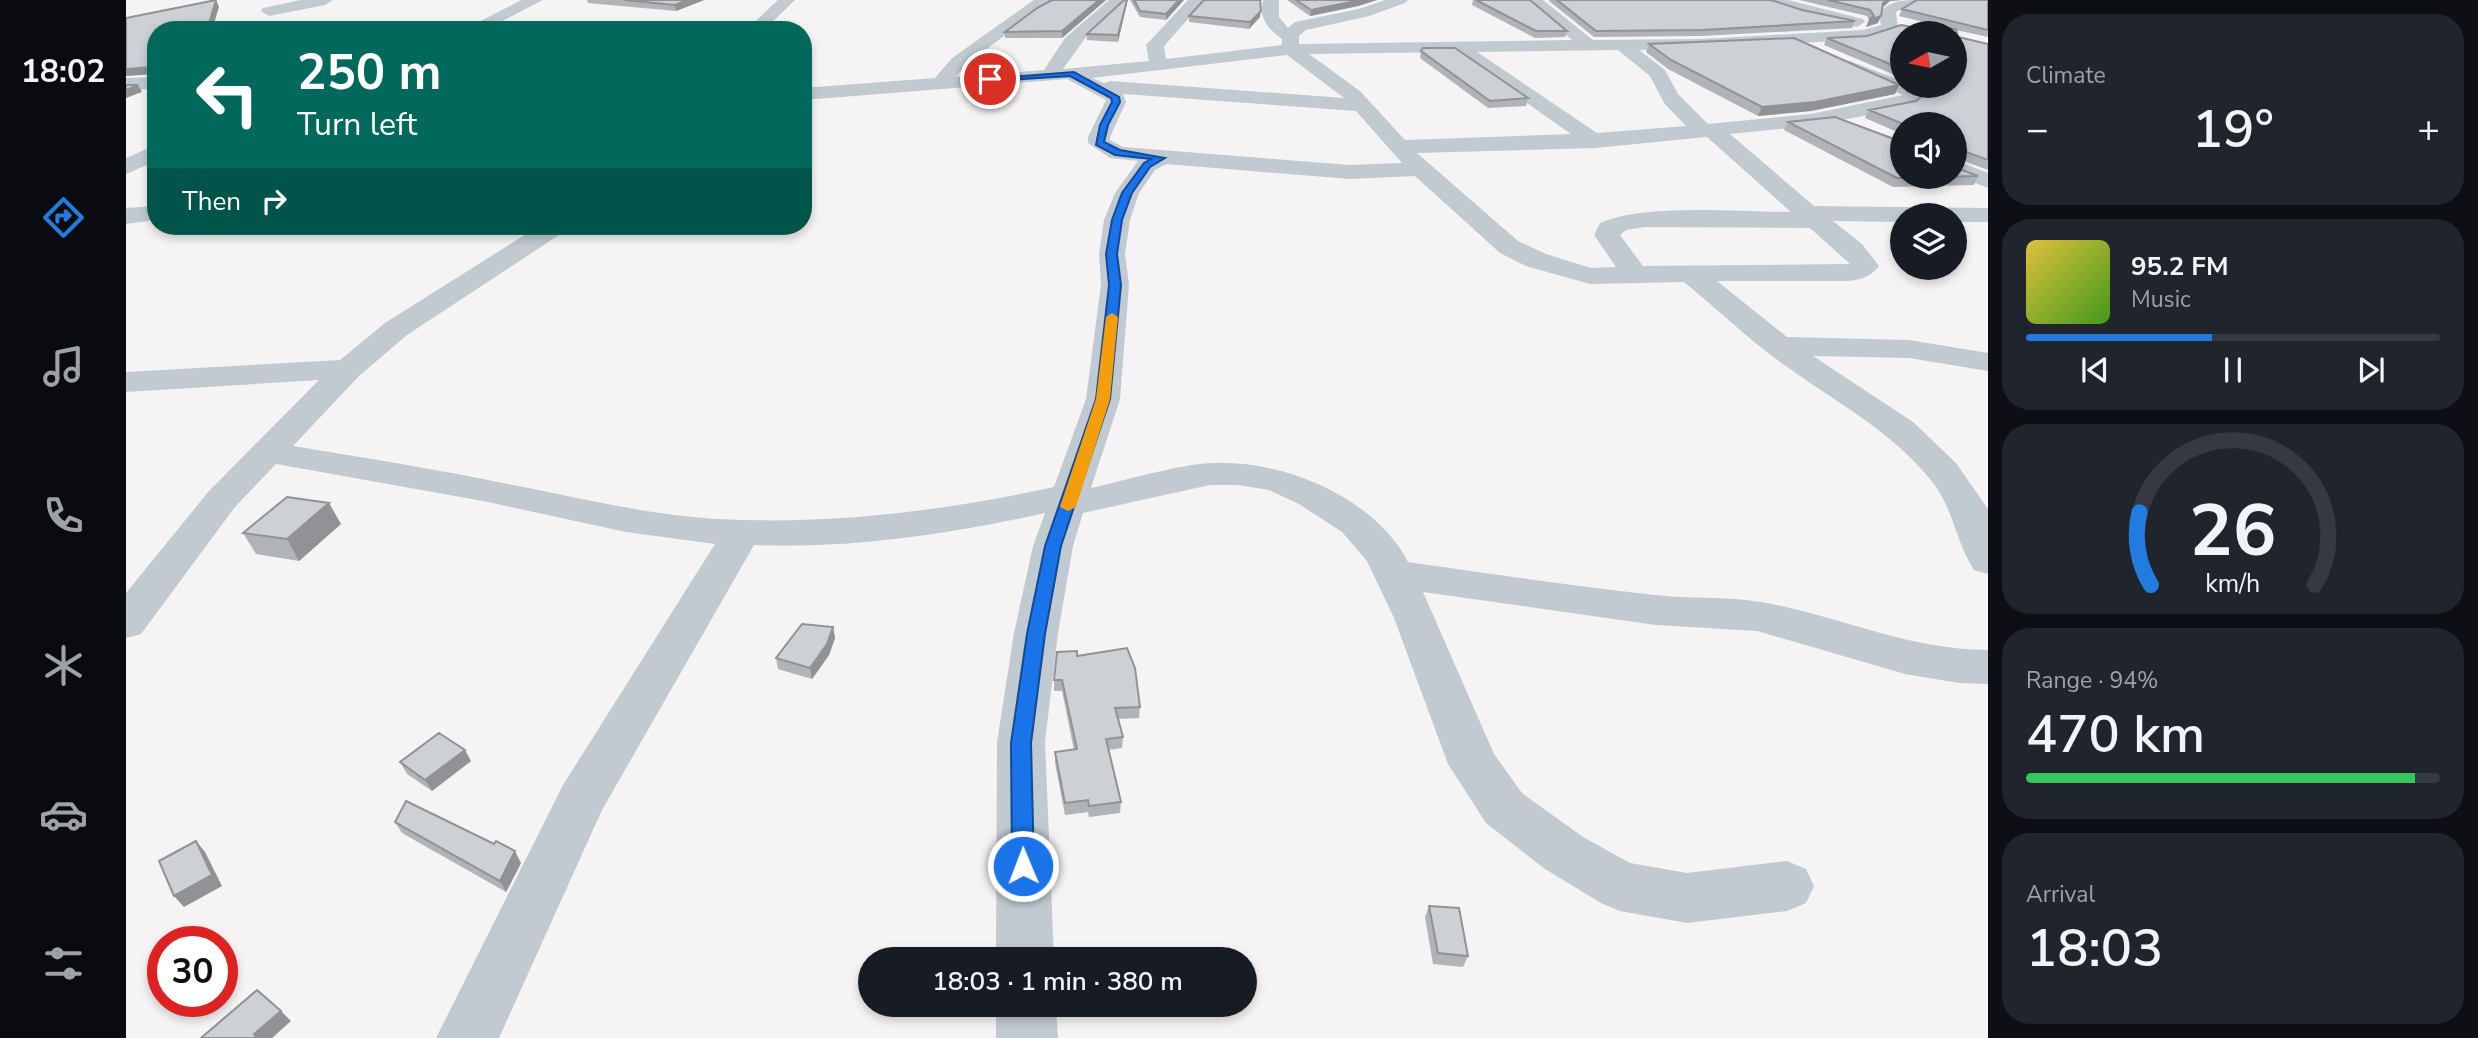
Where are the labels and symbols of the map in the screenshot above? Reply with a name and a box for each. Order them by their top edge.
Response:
north arrow [1890,21,1967,98]
pin [960,49,1020,109]
position arrow [986,829,1060,903]
speed limit sign: 30 [147,926,238,1017]

